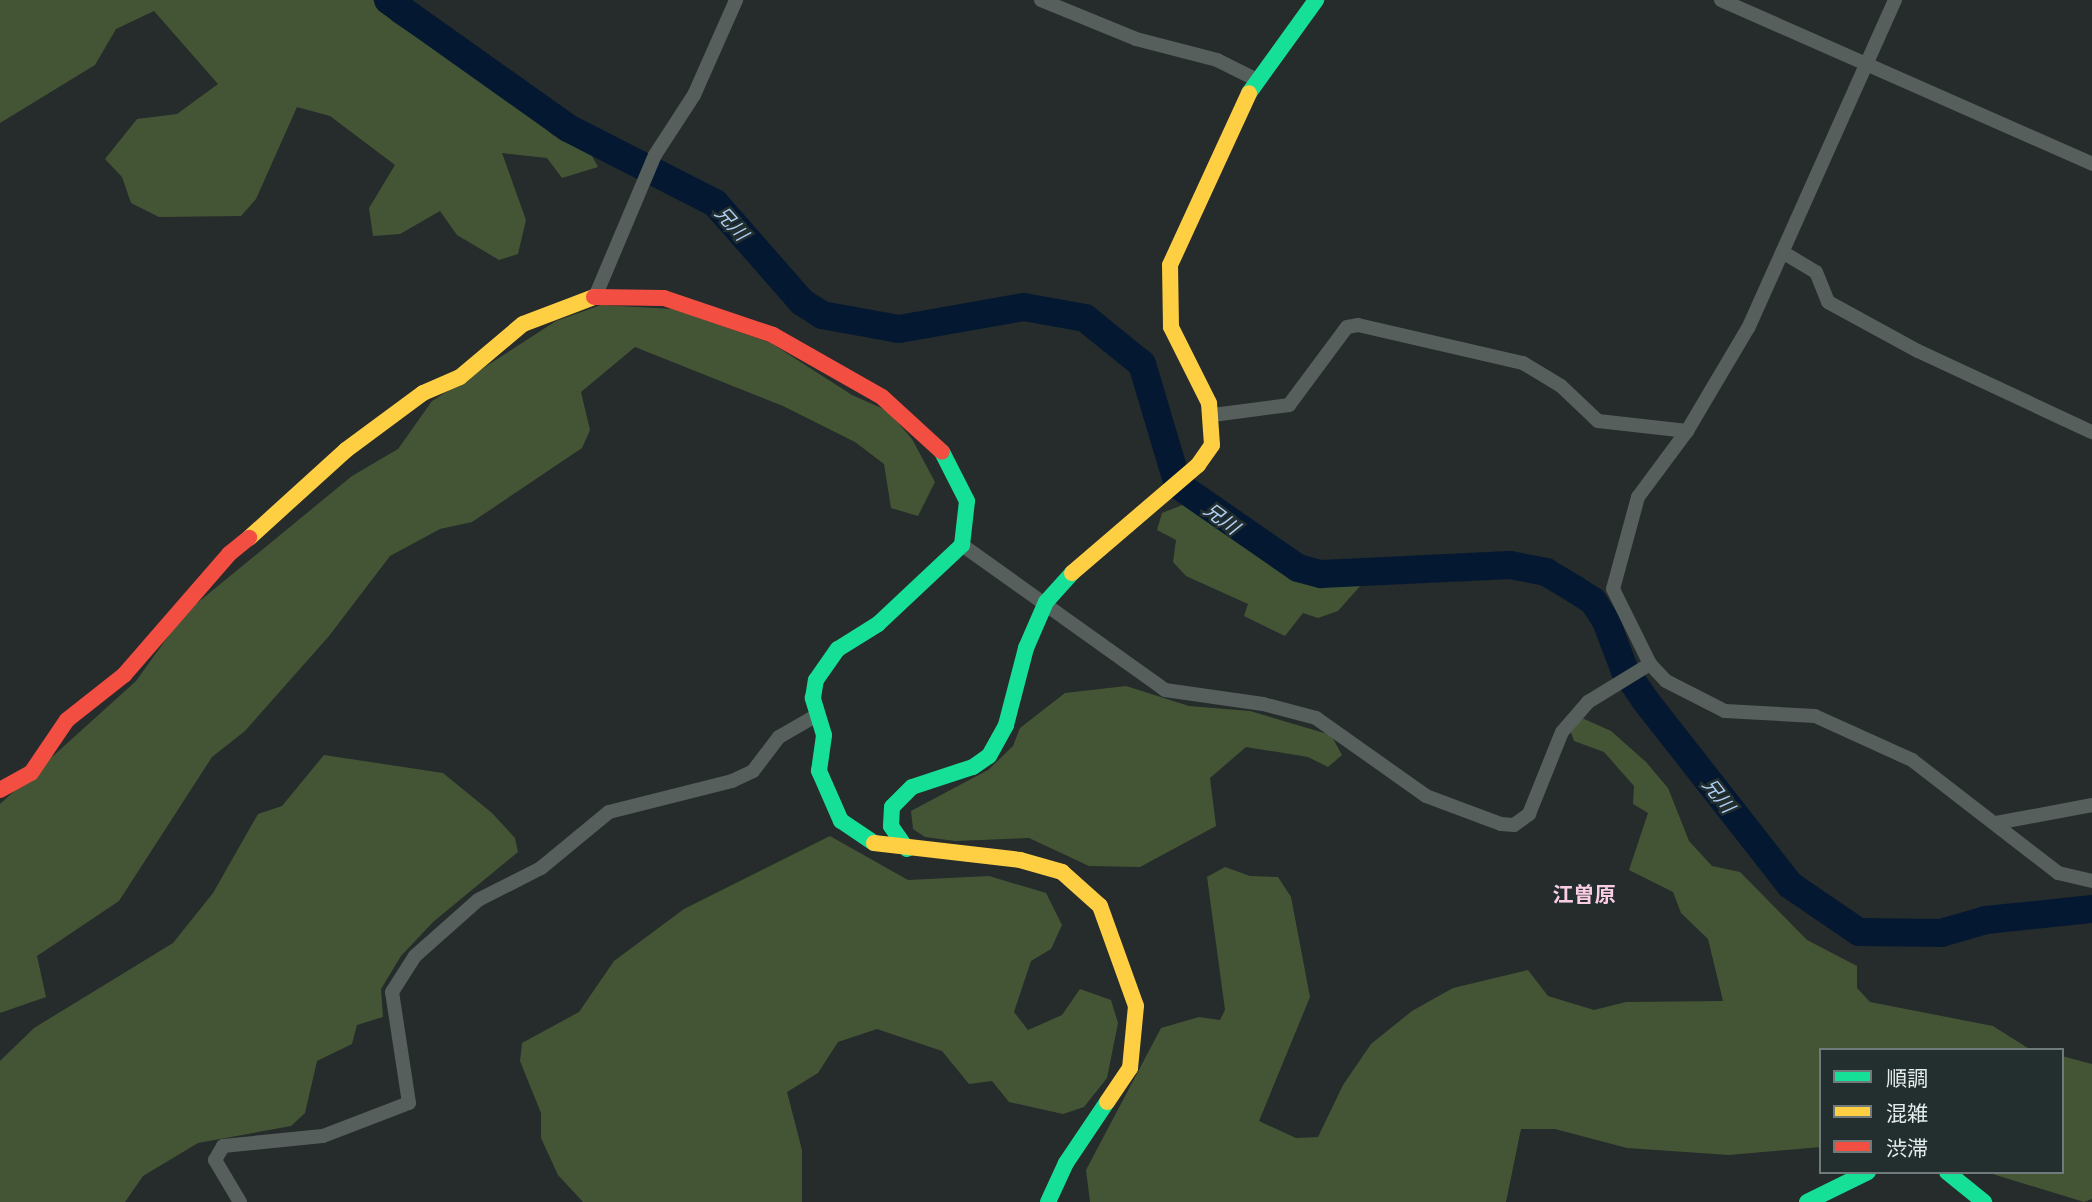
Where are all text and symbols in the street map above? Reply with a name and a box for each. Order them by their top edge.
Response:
water label: 兄川 [711,201,753,245]
water label: 兄川 [1200,497,1244,539]
water label: 兄川 [1698,773,1740,817]
district label: 江曽原 [1553,881,1615,907]
legend [1819,1048,2064,1174]
text: 順調 [1886,1065,1928,1090]
text: 混雑 [1886,1100,1928,1125]
text: 渋滞 [1886,1135,1928,1160]

